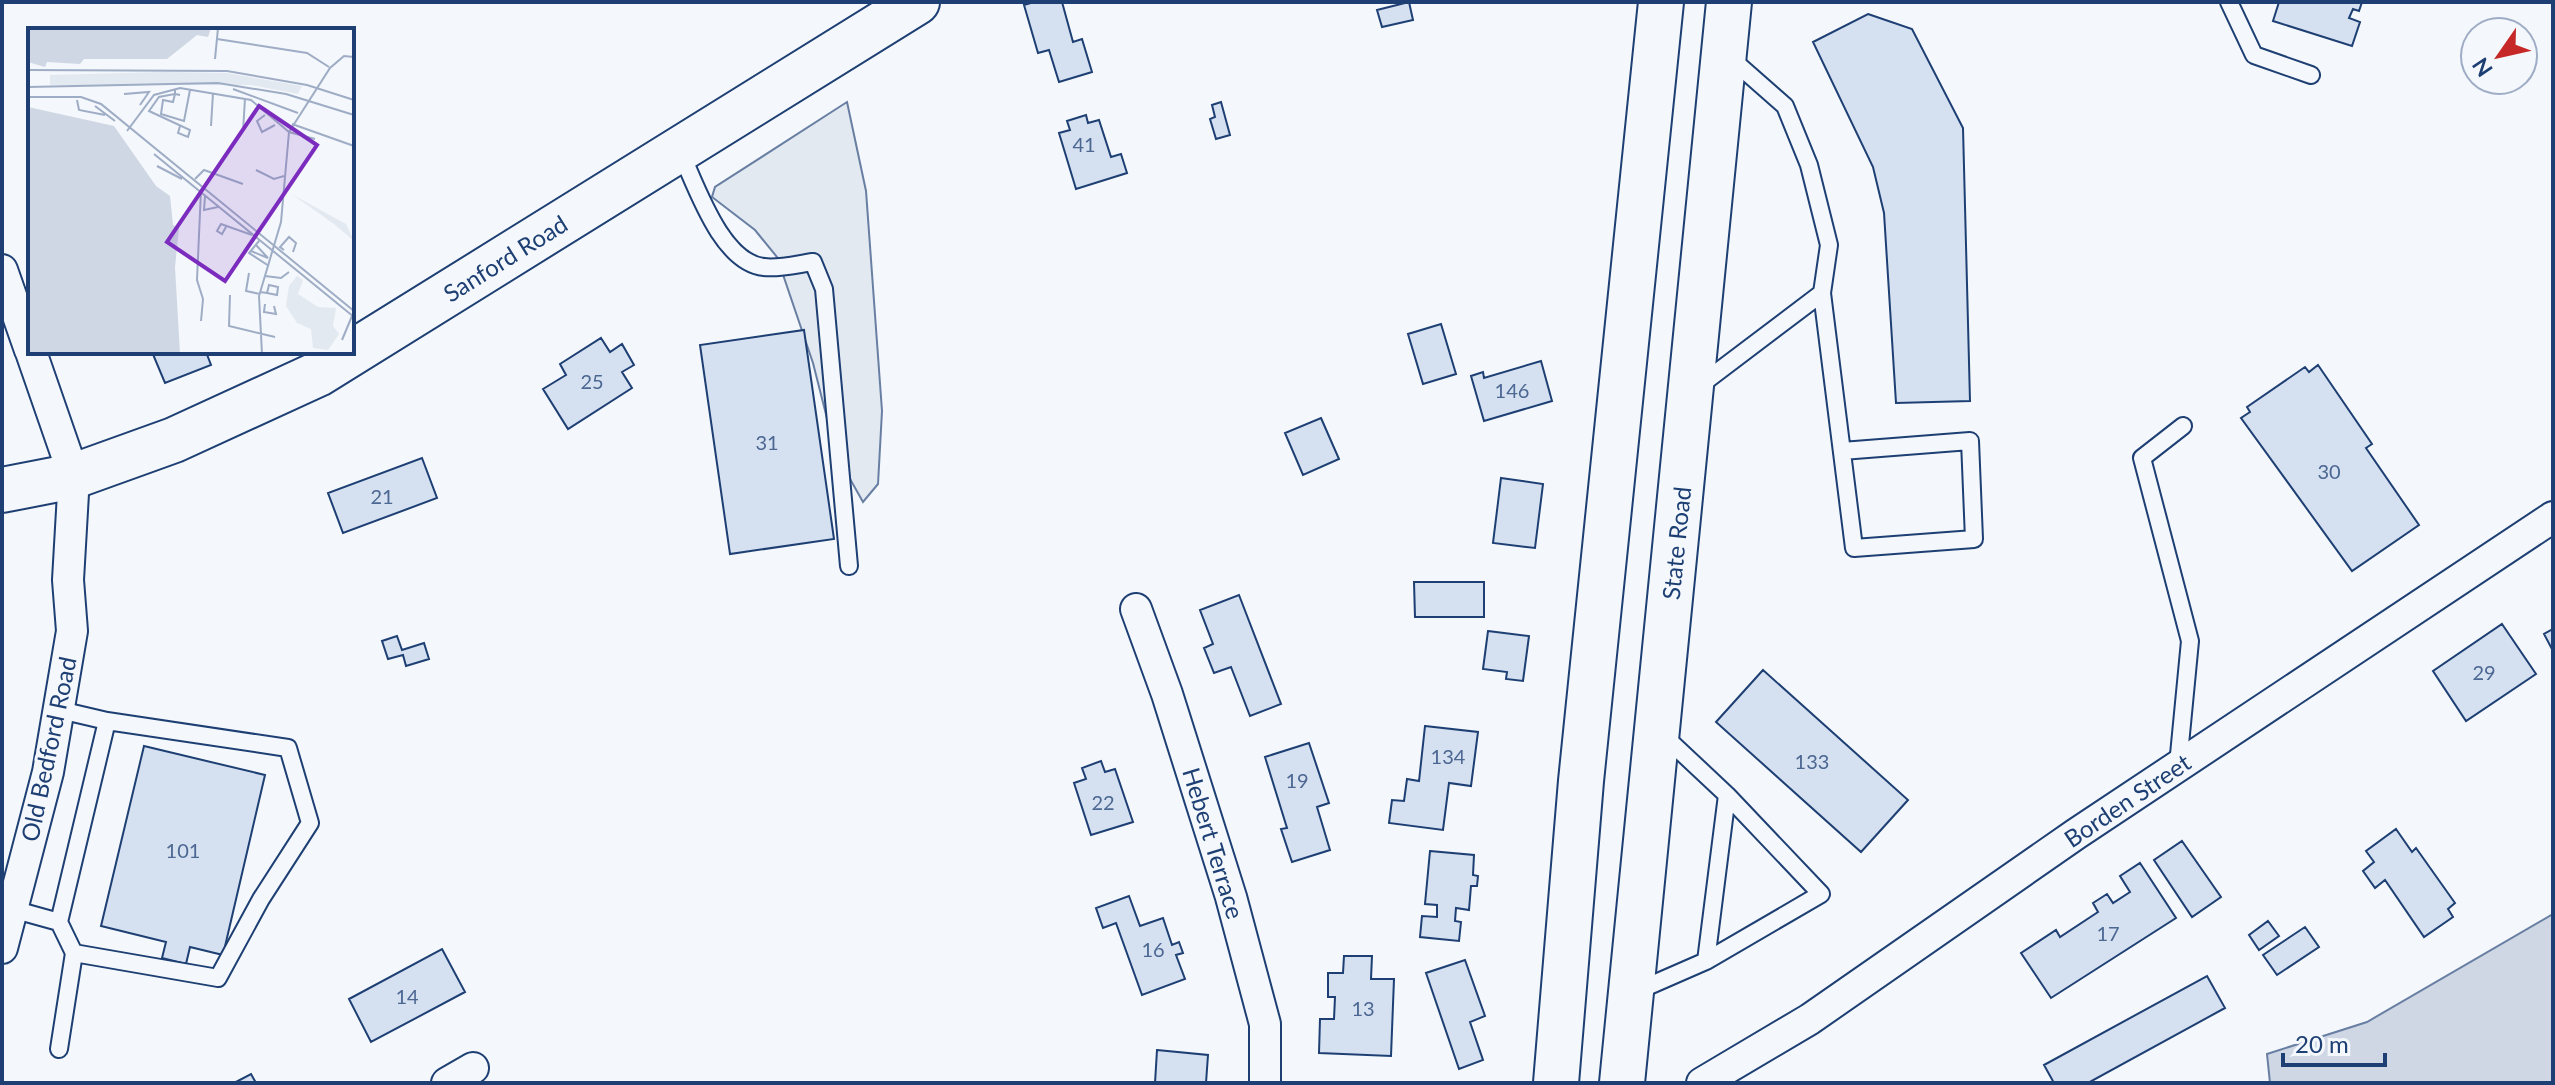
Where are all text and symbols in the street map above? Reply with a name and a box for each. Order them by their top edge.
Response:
north arrow [2459,16,2539,96]
inset map [28,28,354,354]
text: N [2466,53,2498,82]
house number: 41 [1072,132,1096,156]
street label: Sanford Road [438,208,572,308]
house number: 25 [580,369,604,393]
house number: 146 [1495,378,1529,402]
house number: 31 [755,430,779,454]
house number: 30 [2317,459,2341,483]
house number: 21 [370,484,394,508]
street label: State Road [1656,485,1696,601]
street label: Old Bedford Road [14,654,82,844]
house number: 29 [2472,660,2496,684]
house number: 134 [1431,744,1466,768]
street label: Borden Street [2058,747,2196,853]
house number: 133 [1795,749,1829,773]
street label: Hebert Terrace [1177,764,1251,922]
house number: 19 [1285,768,1309,792]
house number: 22 [1091,790,1115,814]
house number: 101 [166,838,200,862]
house number: 17 [2096,921,2120,945]
house number: 16 [1141,937,1165,961]
house number: 14 [395,984,419,1008]
house number: 13 [1351,996,1375,1020]
scale bar [2283,1017,2385,1067]
text: 20 m [2295,1029,2349,1058]

